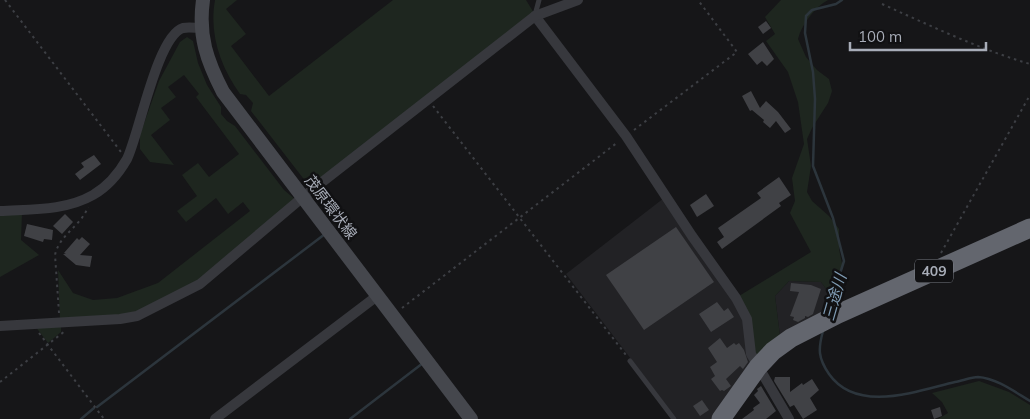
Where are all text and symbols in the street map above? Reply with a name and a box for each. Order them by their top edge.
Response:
scale bar [850,20,986,52]
text: 100 m [858,27,902,46]
street label: 茂原環状線 [301,171,361,243]
road number: 409 [915,260,953,282]
water label: 三途川 [818,269,851,323]

